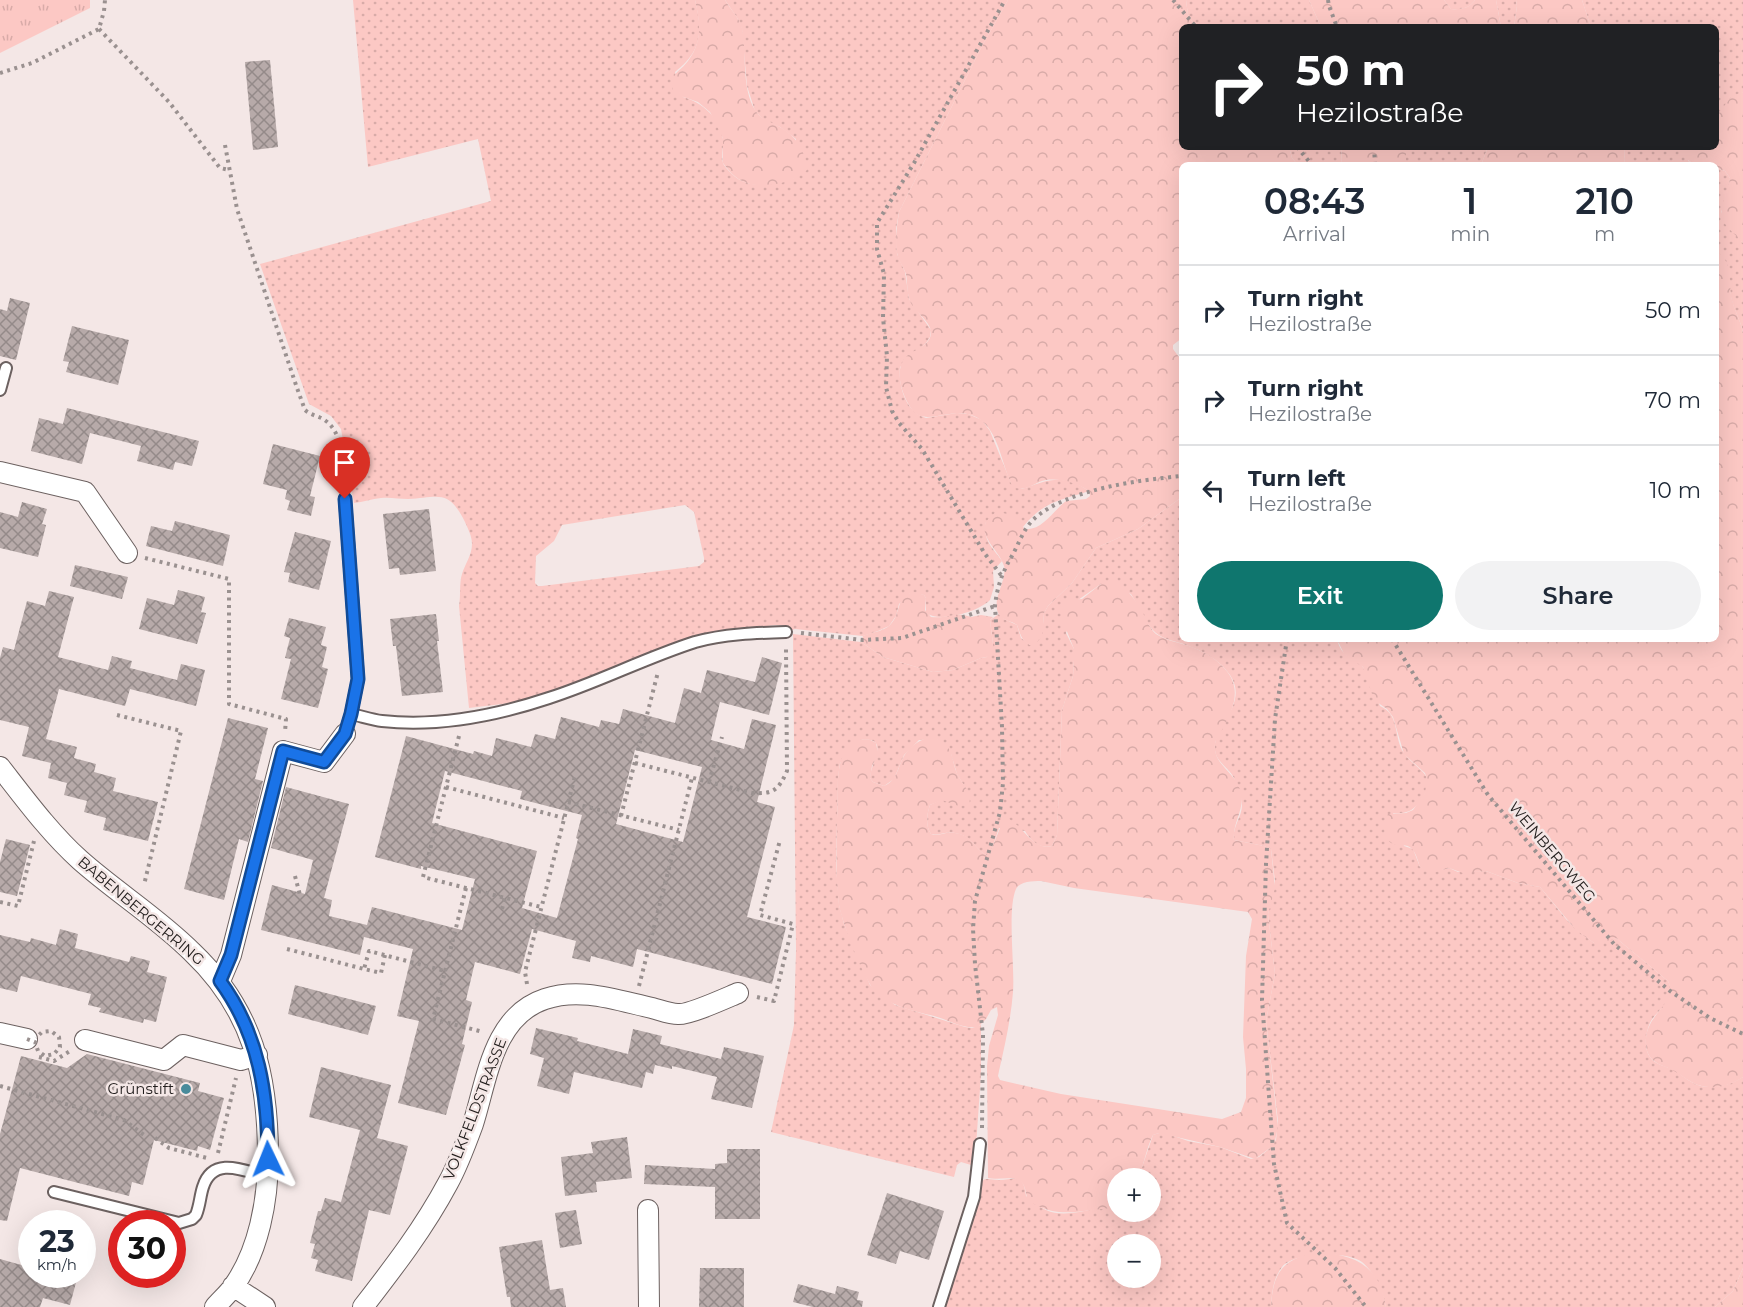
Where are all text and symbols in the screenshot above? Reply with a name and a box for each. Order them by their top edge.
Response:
text: 50 m [1296,44,1405,96]
icon: right [1197,48,1275,126]
text: Hezilostraße [1296,96,1464,129]
text: 08:43 [1264,179,1365,223]
text: 1 [1463,179,1477,223]
text: 210 [1575,179,1634,223]
text: Arrival [1283,222,1346,246]
text: min [1450,222,1490,246]
text: m [1594,222,1615,246]
text: Turn right [1248,285,1363,312]
icon: right [1197,294,1230,327]
text: 50 m [1645,297,1701,324]
text: Hezilostraße [1248,312,1372,336]
text: Turn right [1248,375,1363,402]
icon: right [1197,384,1230,417]
text: 70 m [1645,387,1701,414]
text: Hezilostraße [1248,402,1372,426]
pin [319,437,370,499]
icon: arrive [328,446,361,479]
text: Turn left [1248,465,1346,492]
icon: left [1197,474,1230,507]
text: 10 m [1649,477,1701,504]
text: Hezilostraße [1248,492,1372,516]
button: Exit [1197,561,1443,630]
button: Share [1455,561,1701,630]
street label: WEINBERGWEG [1505,798,1600,906]
street label: BABENBERGERRING [74,852,208,969]
street label: VOLKFELDSTRASSE [439,1035,510,1183]
place label: Grünstift [108,1079,174,1098]
marker: Grünstift [179,1082,193,1096]
position arrow [236,1127,300,1191]
map controls [1107,1168,1161,1288]
button: + [1107,1168,1161,1222]
speed limit sign: 30 [108,1210,186,1288]
text: 23 [39,1223,75,1260]
button: − [1107,1234,1161,1288]
text: km/h [37,1255,77,1274]

